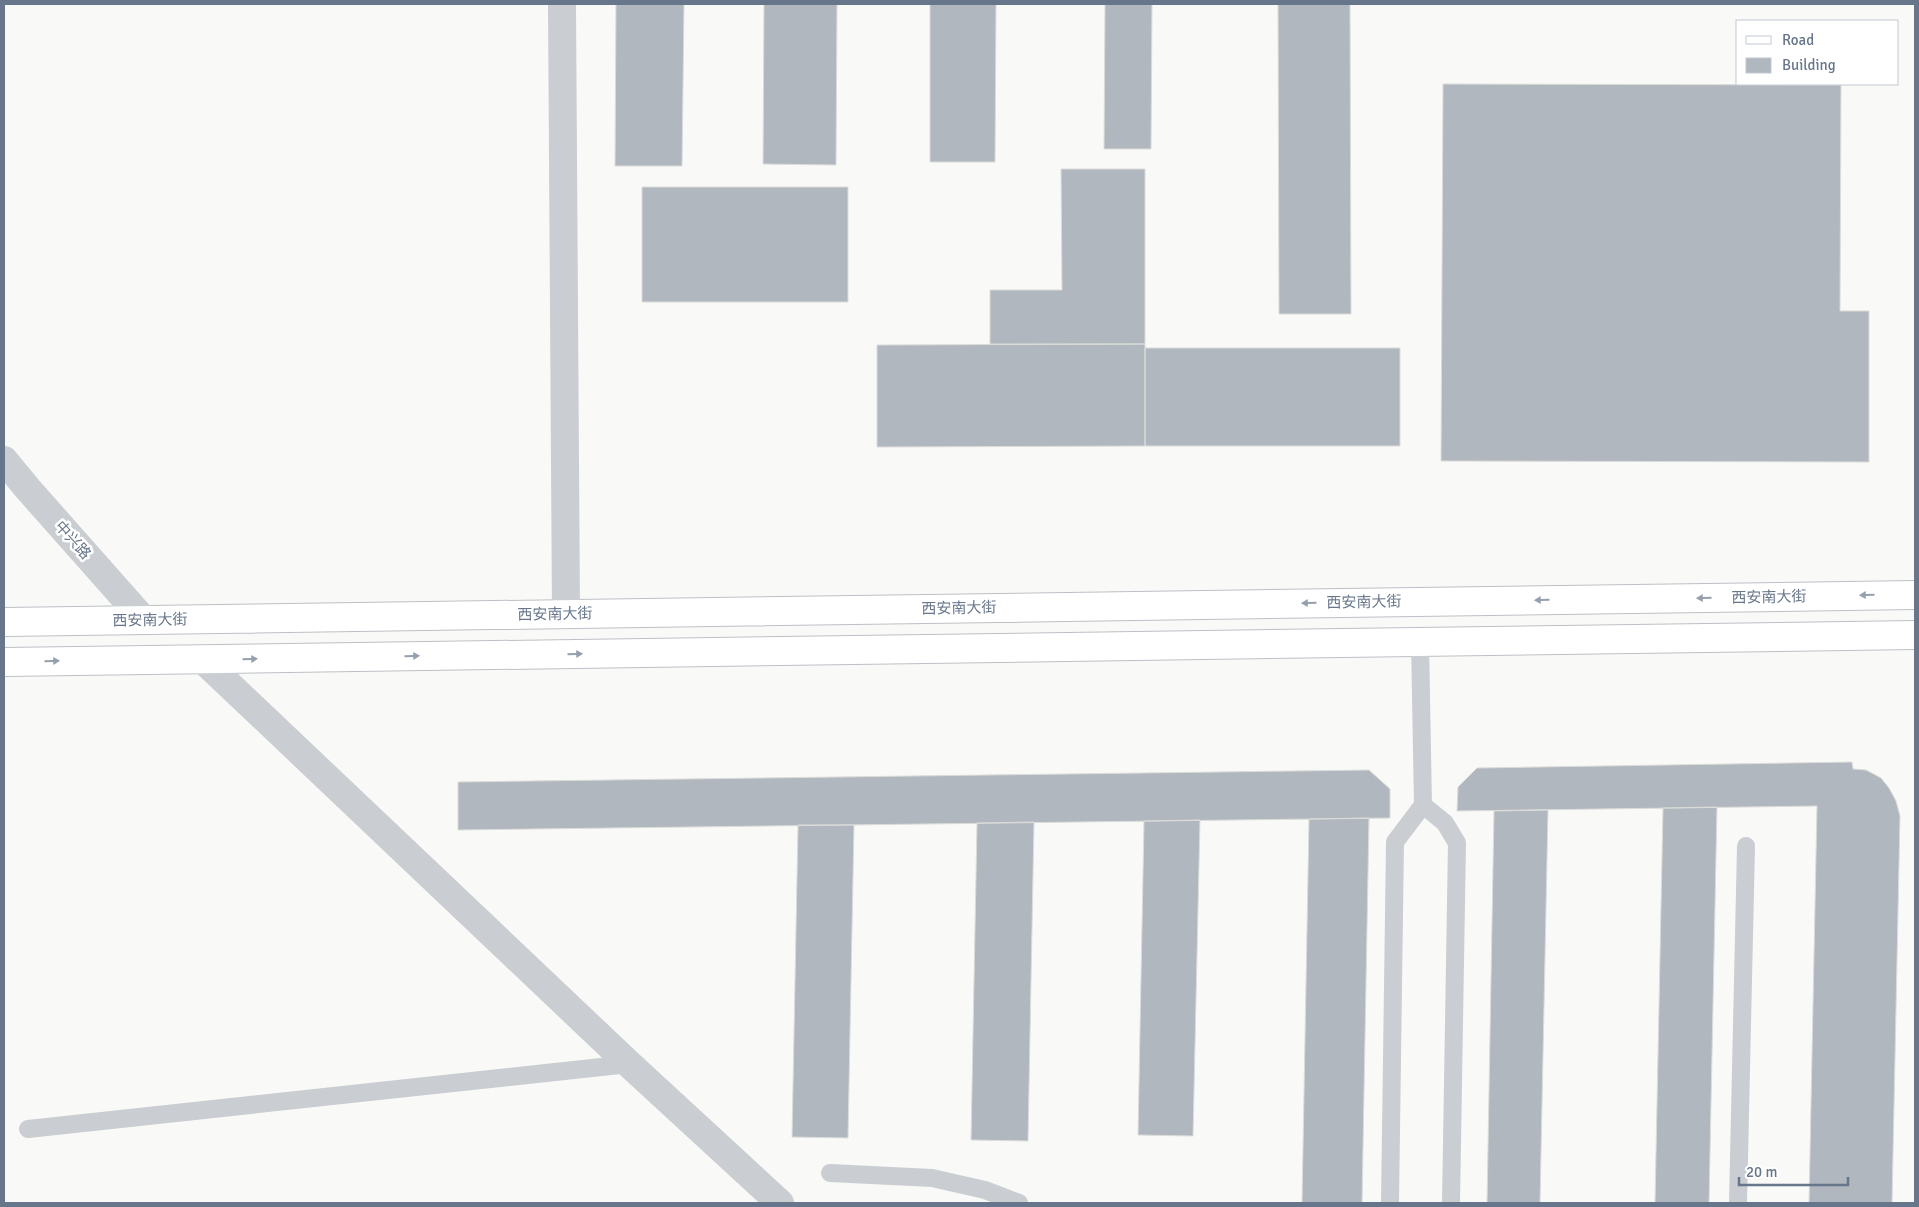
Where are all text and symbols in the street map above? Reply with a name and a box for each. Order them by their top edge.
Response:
legend [1736,20,1899,85]
text: Road [1782,31,1814,49]
text: Building [1782,56,1836,74]
street label: 中兴路 [51,517,95,563]
street label: 西安南大街 [1731,587,1807,607]
one-way arrow [1858,591,1874,599]
street label: 西安南大街 [1326,592,1402,612]
one-way arrow [1696,594,1712,602]
one-way arrow [1533,596,1549,604]
street label: 西安南大街 [921,598,997,618]
one-way arrow [1301,599,1317,607]
street label: 西安南大街 [517,604,593,624]
street label: 西安南大街 [112,610,188,630]
one-way arrow [567,650,583,658]
one-way arrow [405,652,421,660]
one-way arrow [242,654,258,662]
one-way arrow [45,657,61,665]
scale bar [1739,1154,1848,1186]
text: 20 m [1746,1163,1777,1181]

